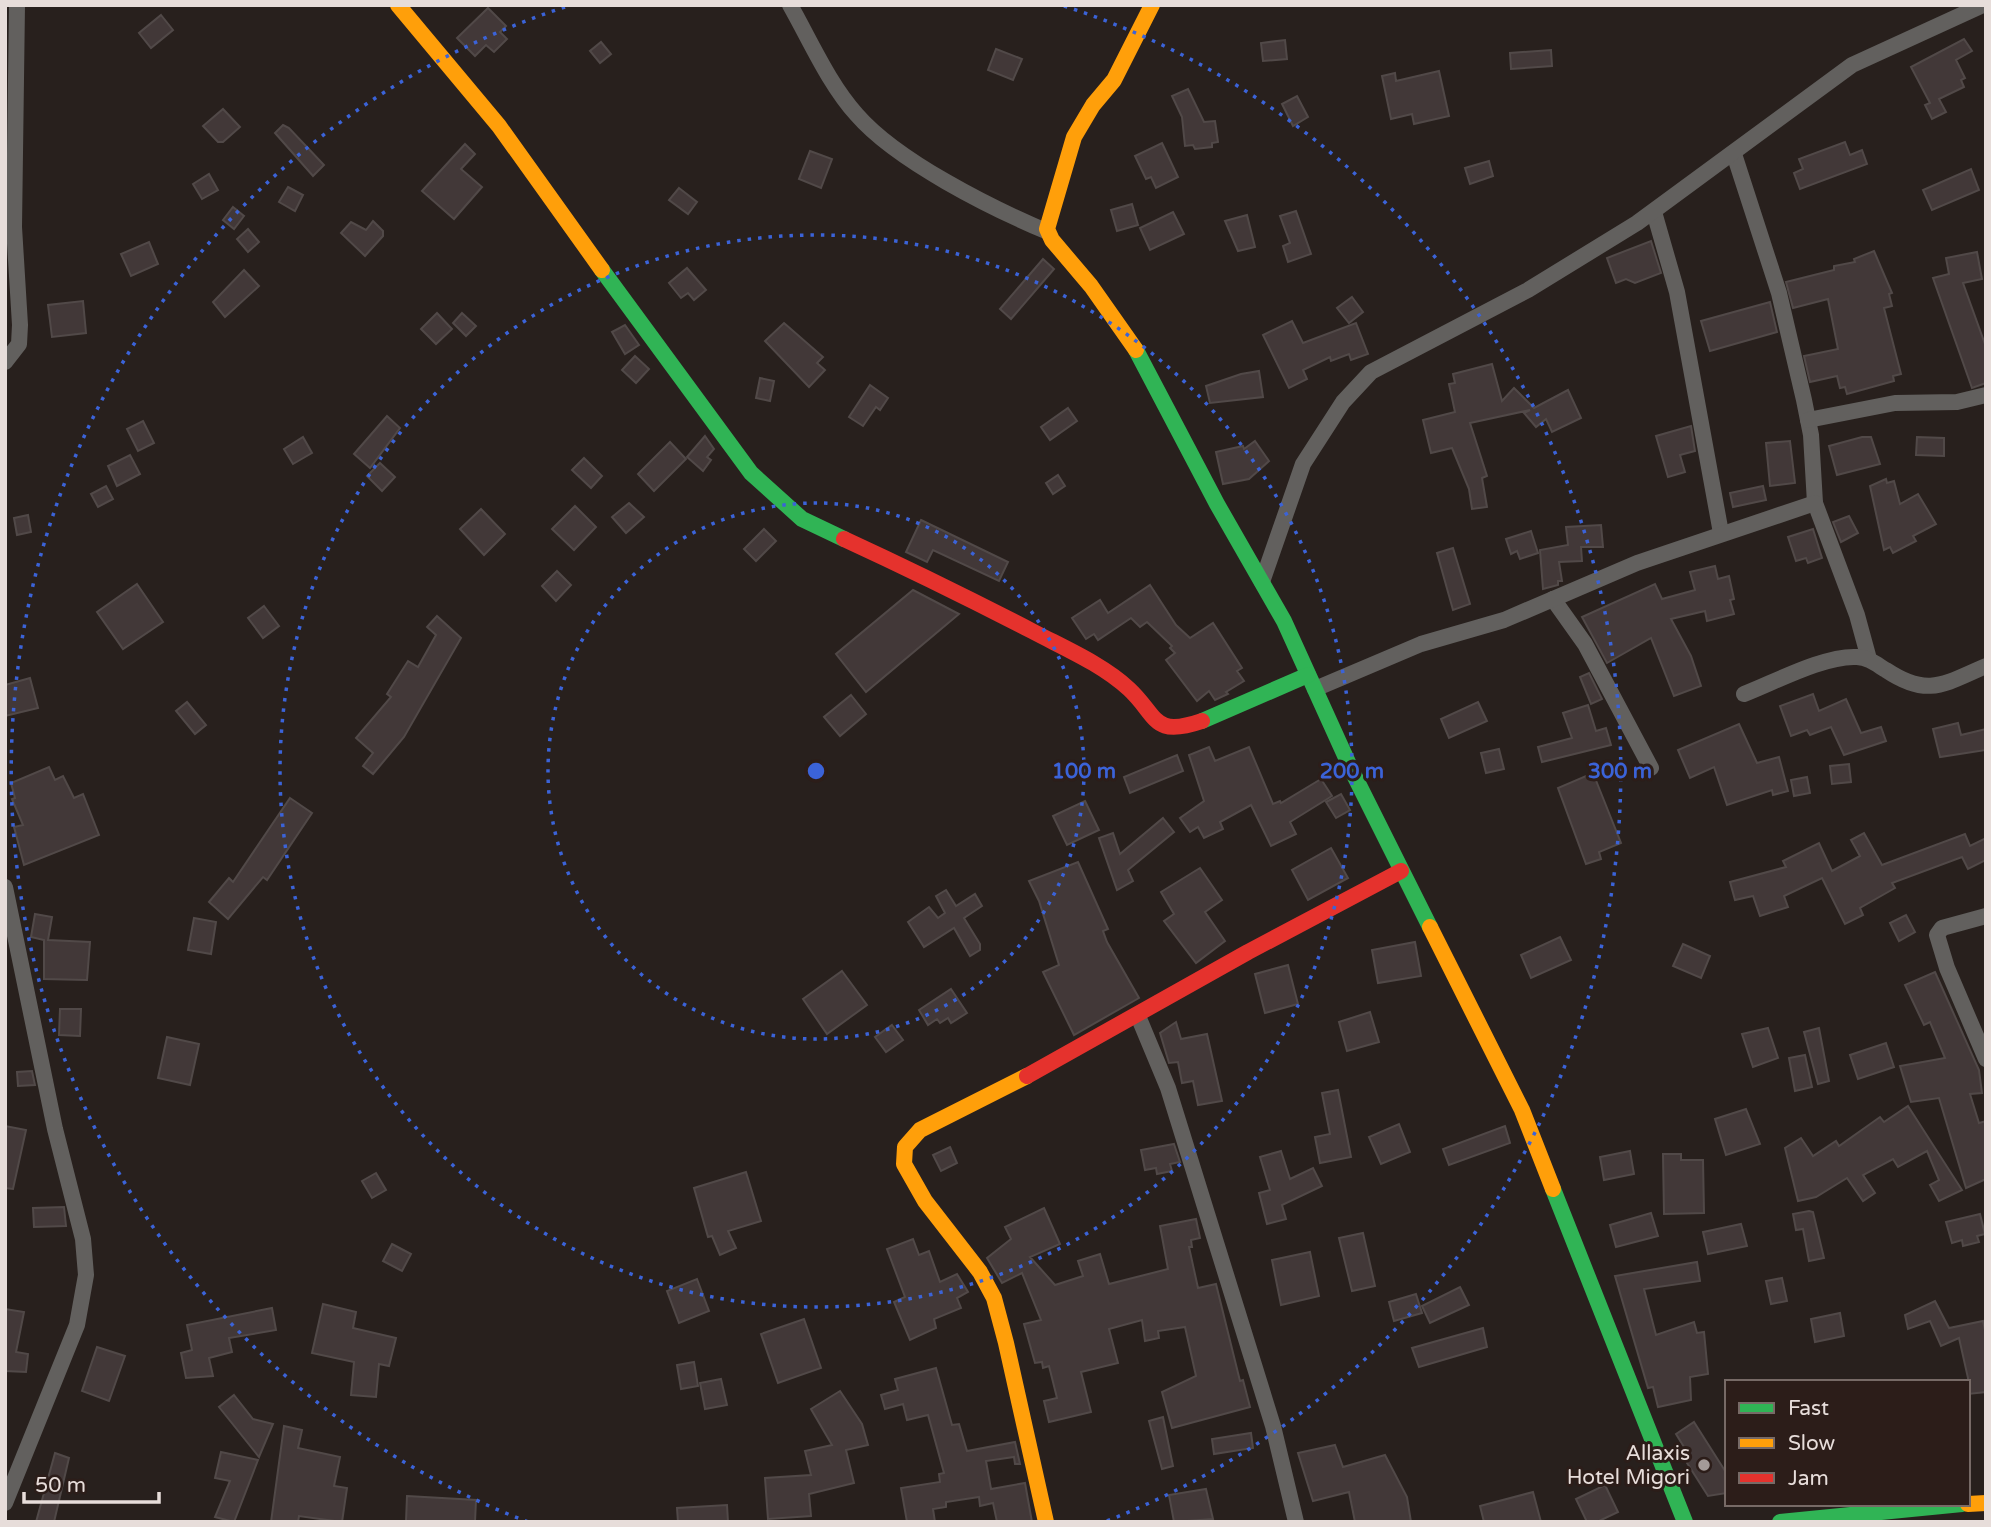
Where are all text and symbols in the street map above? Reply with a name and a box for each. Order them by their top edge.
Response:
centre of rings [804,759,828,783]
text: 100 m [1052,759,1116,784]
text: 200 m [1320,759,1384,784]
text: 300 m [1588,759,1652,784]
legend [1725,1380,1970,1506]
text: Fast [1788,1396,1829,1421]
text: Slow [1788,1431,1836,1456]
place label: Allaxis Hotel Migori [1567,1441,1690,1490]
marker: Allaxis Hotel Migori [1696,1457,1712,1473]
scale bar [24,1460,159,1504]
text: Jam [1788,1466,1829,1491]
text: 50 m [35,1473,86,1498]

